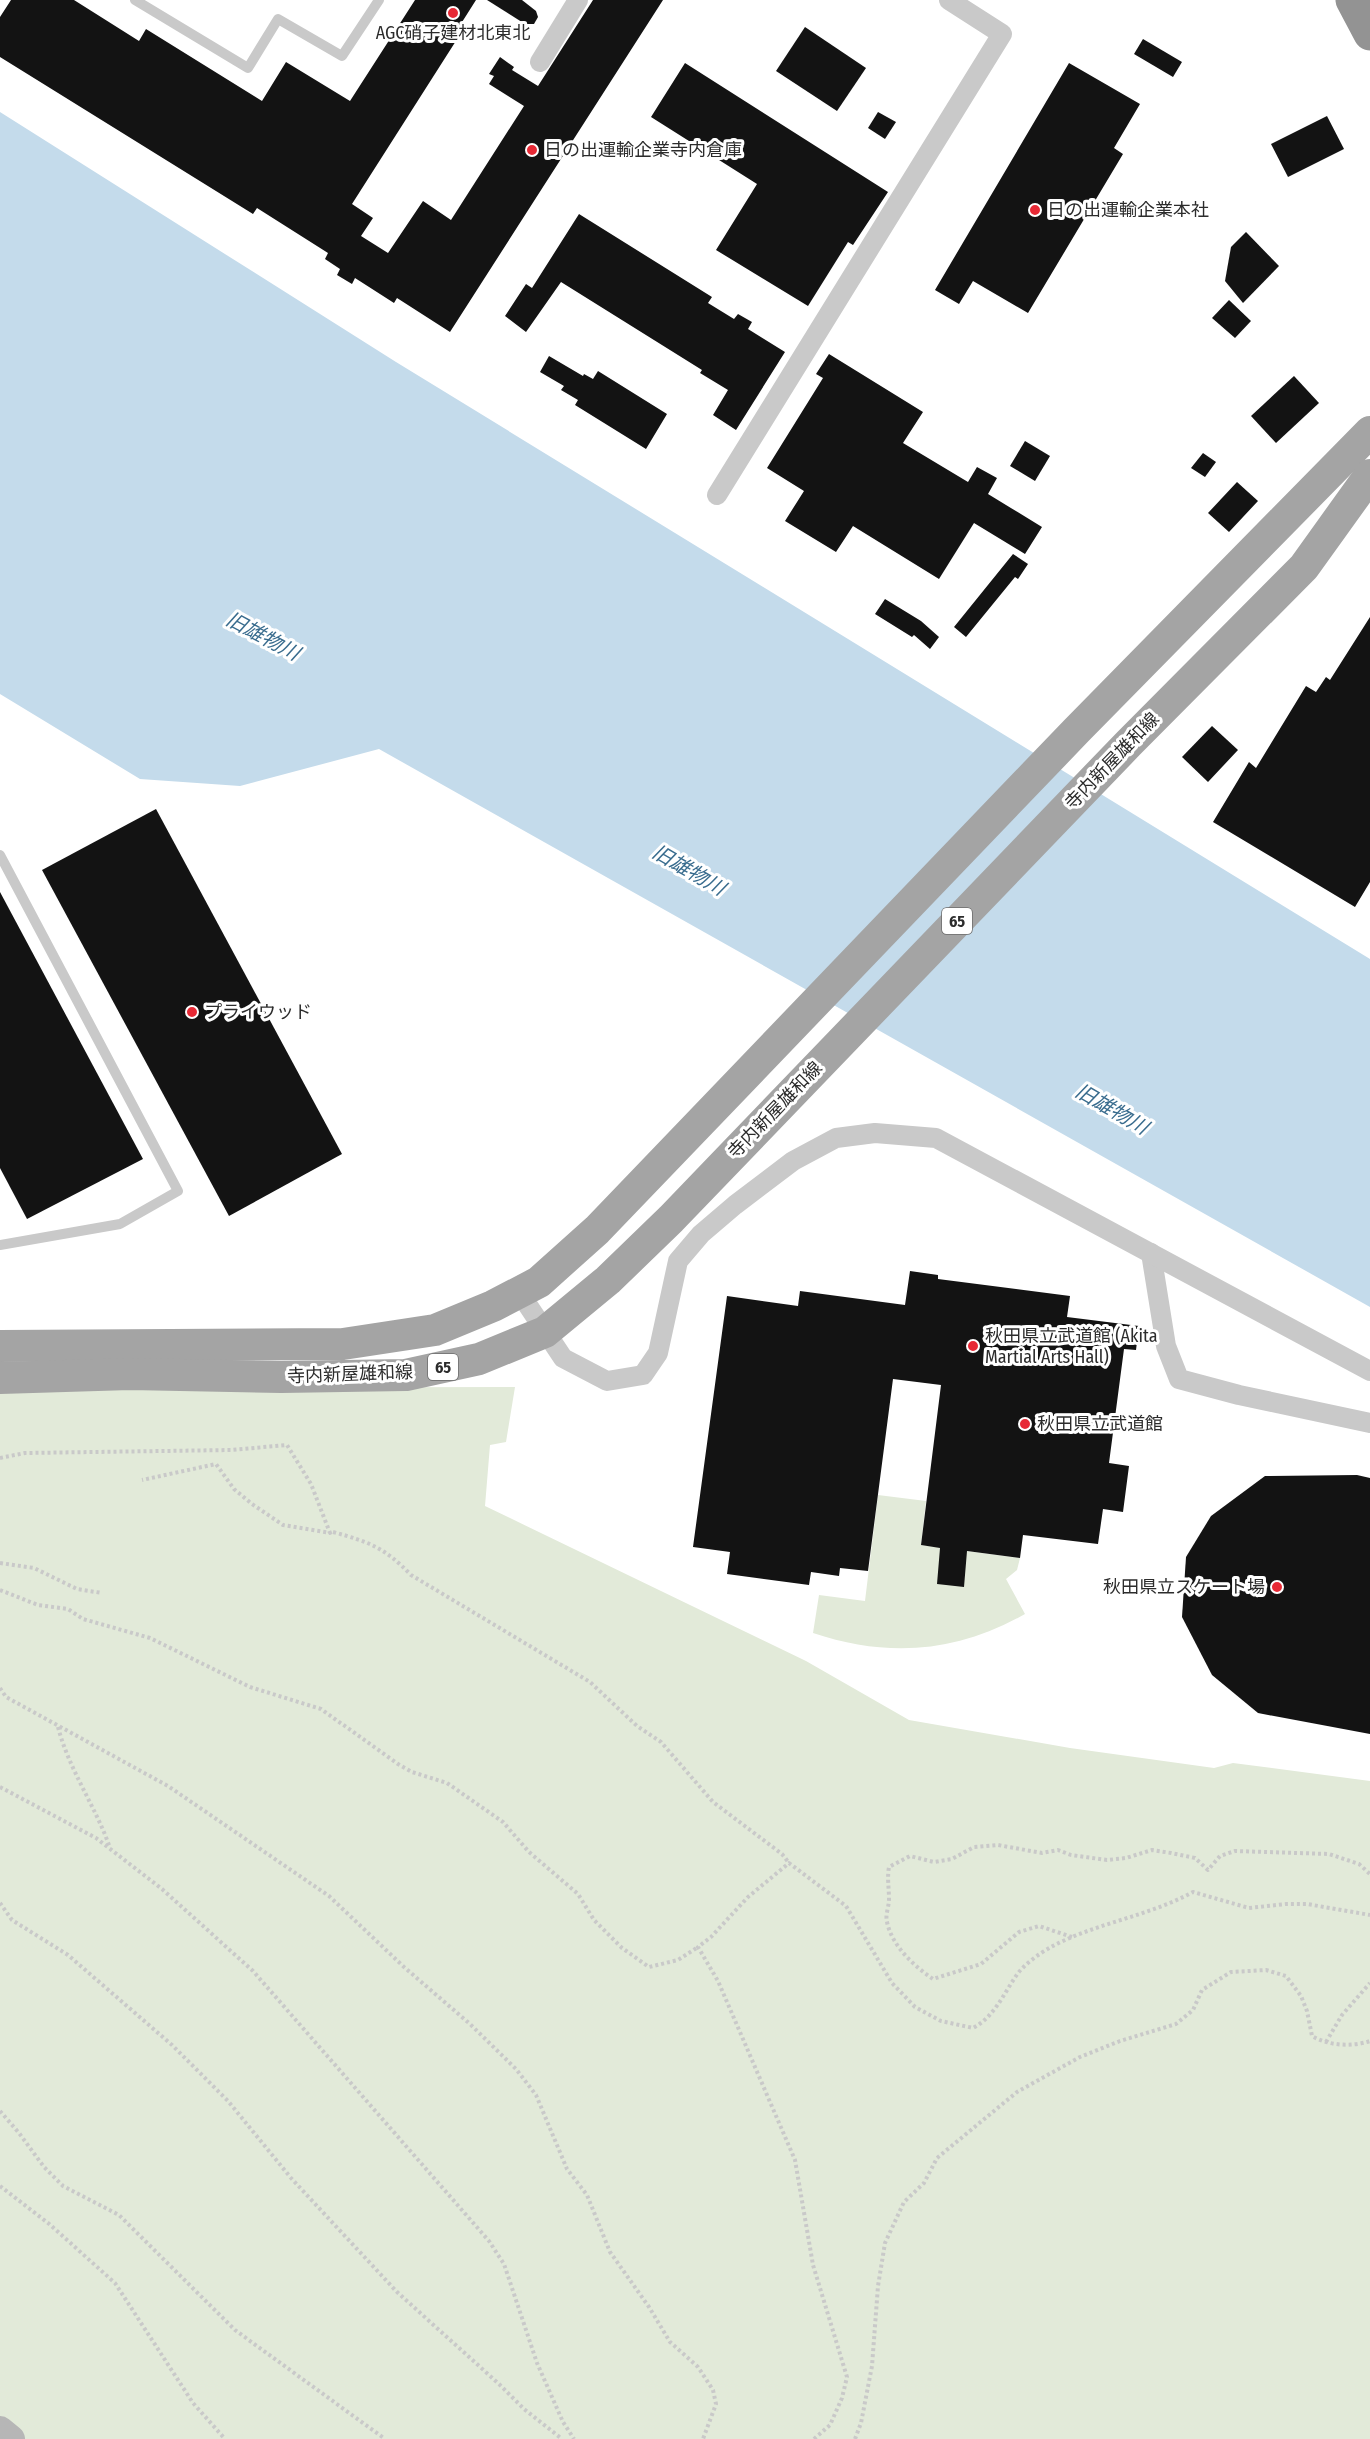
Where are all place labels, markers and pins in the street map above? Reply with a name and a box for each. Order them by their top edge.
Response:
marker: AGC硝子建材北東北 [446,6,460,20]
place label: AGC硝子建材北東北 [376,22,530,44]
place label: 日の出運輸企業寺内倉庫 [544,139,742,161]
marker: 日の出運輸企業寺内倉庫 [525,143,539,157]
place label: 日の出運輸企業本社 [1047,199,1209,221]
marker: 日の出運輸企業本社 [1028,203,1042,217]
place label: プライウッド [204,1001,312,1023]
marker: プライウッド [185,1005,199,1019]
place label: 秋田県立武道館 (Akita Martial Arts Hall) [985,1325,1158,1368]
marker: 秋田県立武道館 (Akita Martial Arts Hall) [966,1339,980,1353]
place label: 秋田県立武道館 [1037,1413,1163,1435]
marker: 秋田県立武道館 [1018,1417,1032,1431]
place label: 秋田県立スケート場 [1103,1576,1265,1598]
marker: 秋田県立スケート場 [1270,1580,1284,1594]

